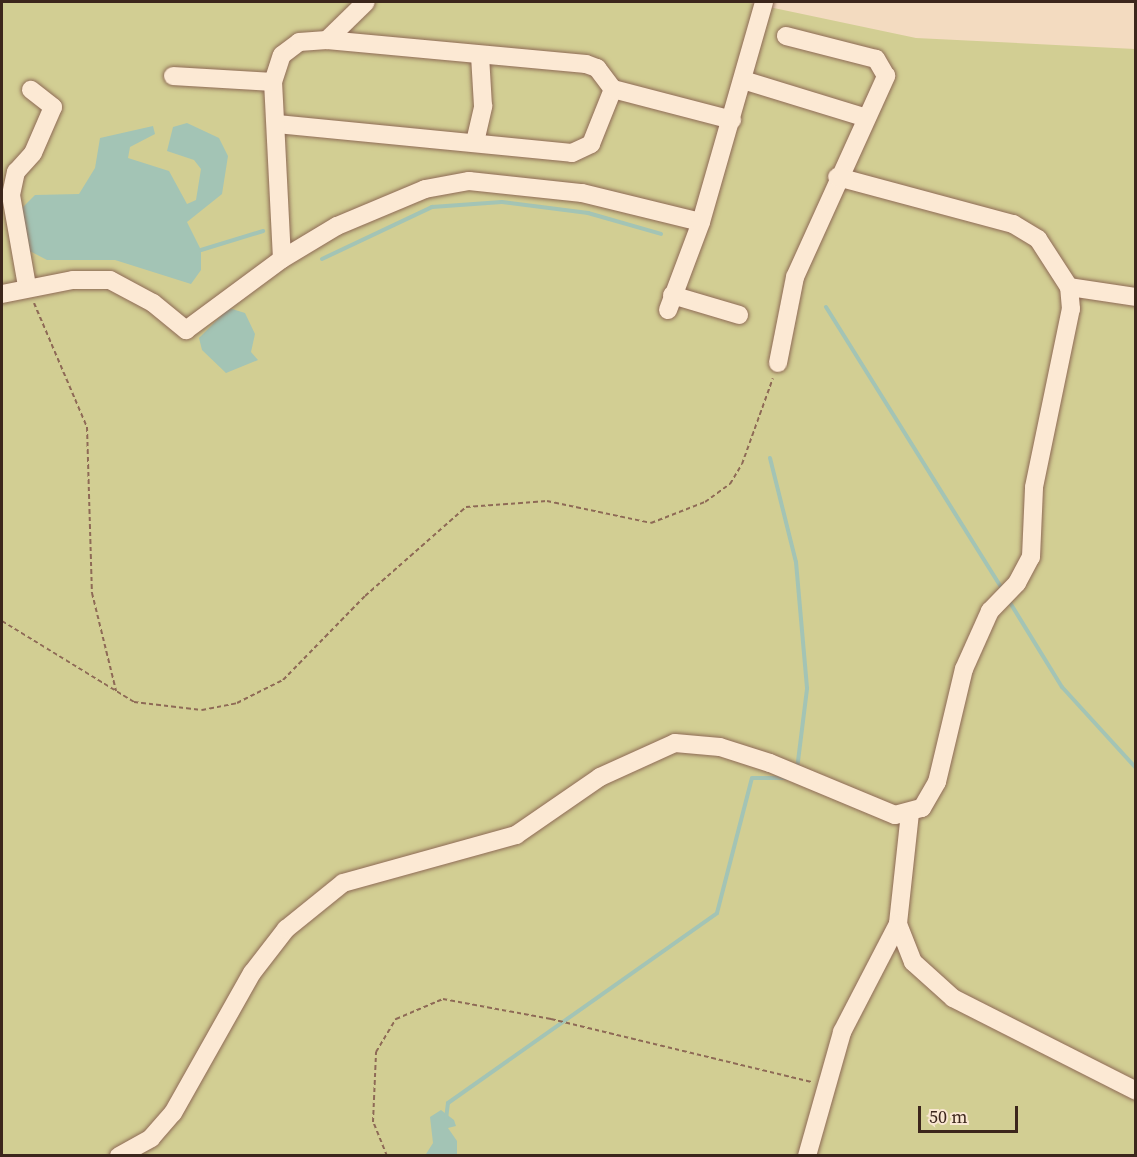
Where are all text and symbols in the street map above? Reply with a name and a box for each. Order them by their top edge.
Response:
scale bar [921,1094,1022,1132]
text: 50 m [929,1104,967,1129]

